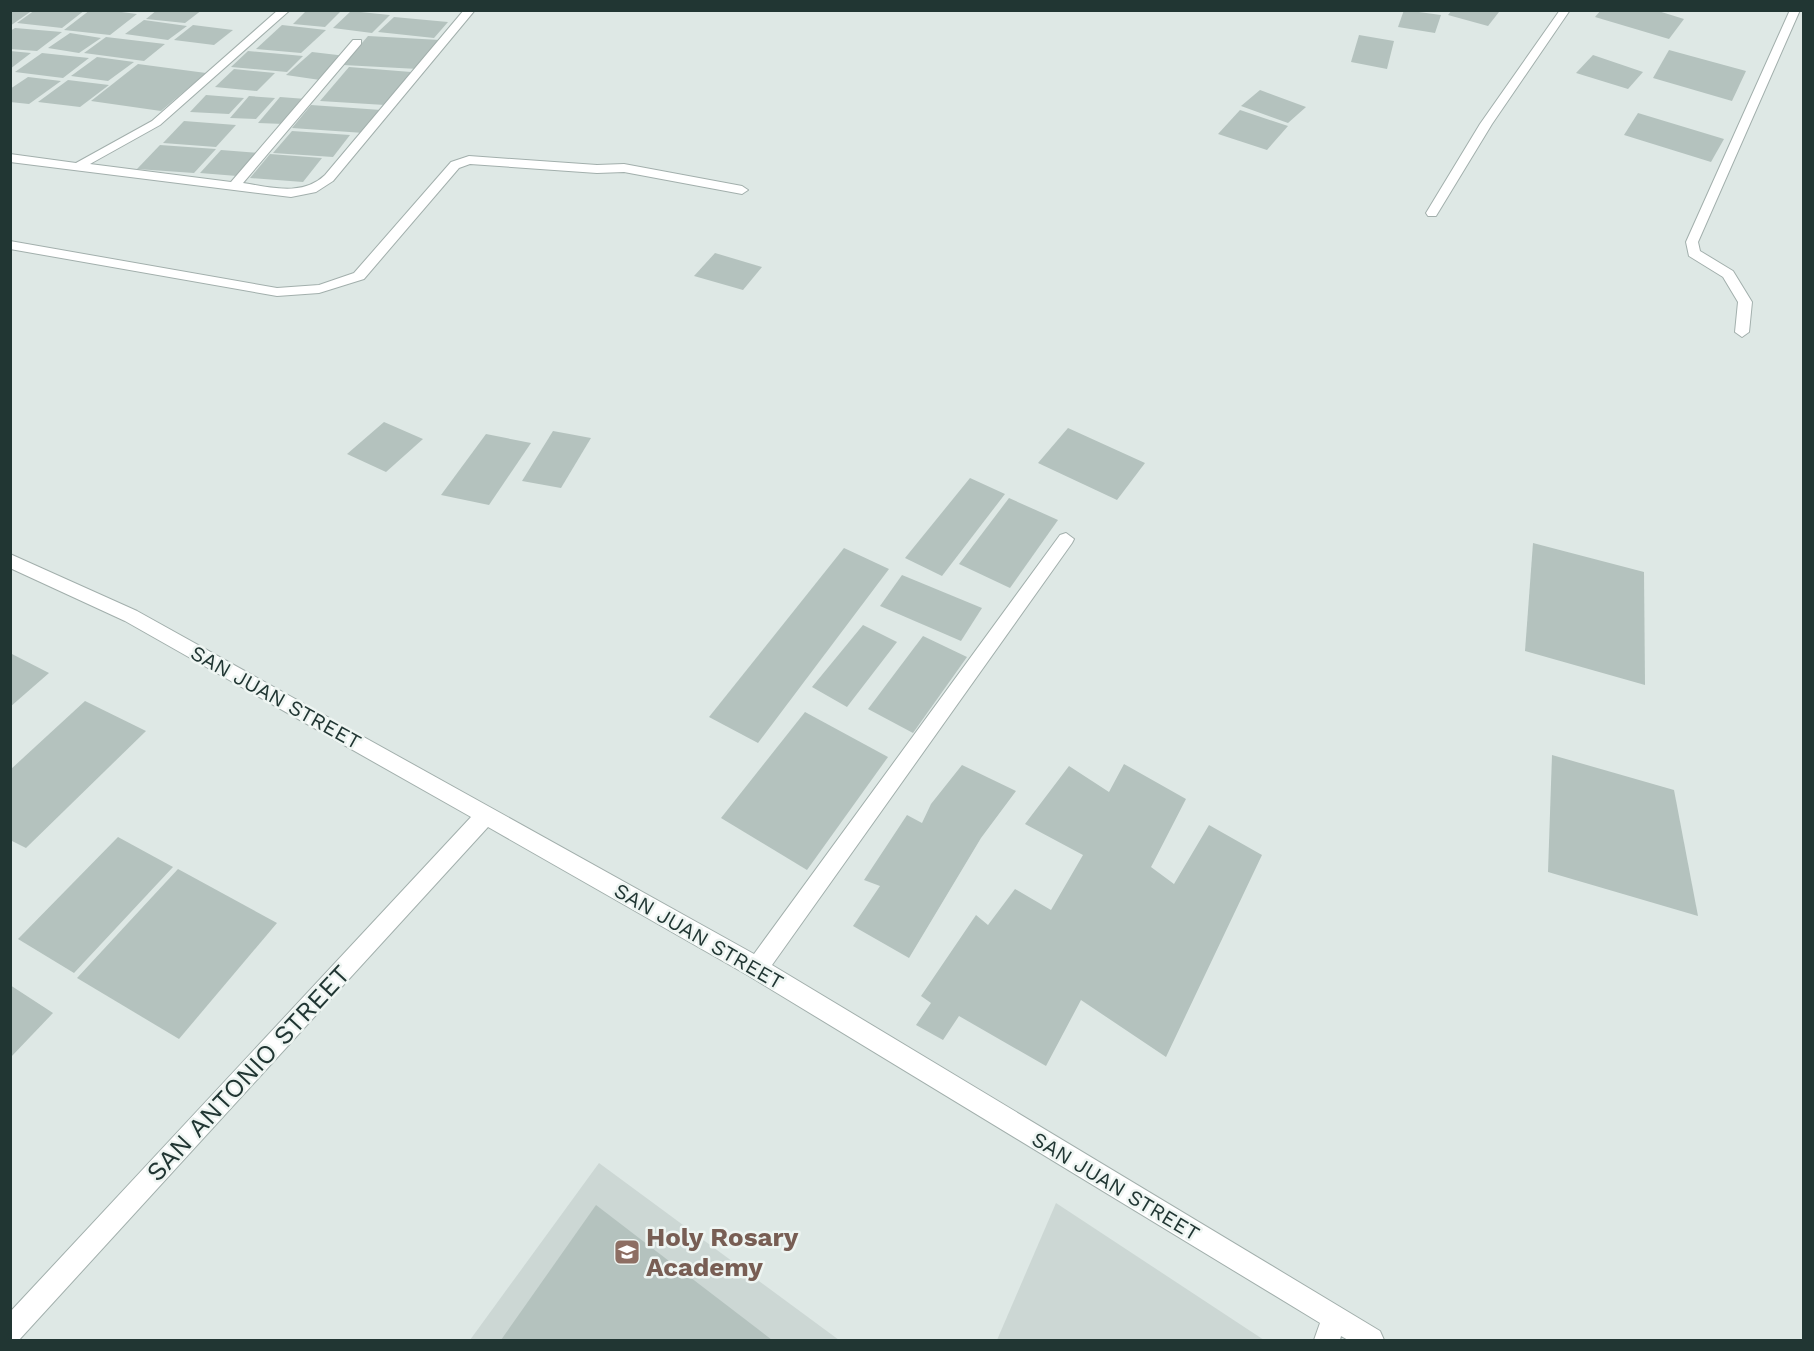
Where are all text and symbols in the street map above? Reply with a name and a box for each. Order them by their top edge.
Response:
street label: SAN JUAN STREET [186,640,366,754]
street label: SAN JUAN STREET [610,877,788,995]
street label: SAN ANTONIO STREET [140,959,356,1187]
street label: SAN JUAN STREET [1028,1126,1205,1246]
place label: Holy Rosary Academy [646,1222,799,1282]
school or university icon: Holy Rosary Academy [612,1237,642,1267]

